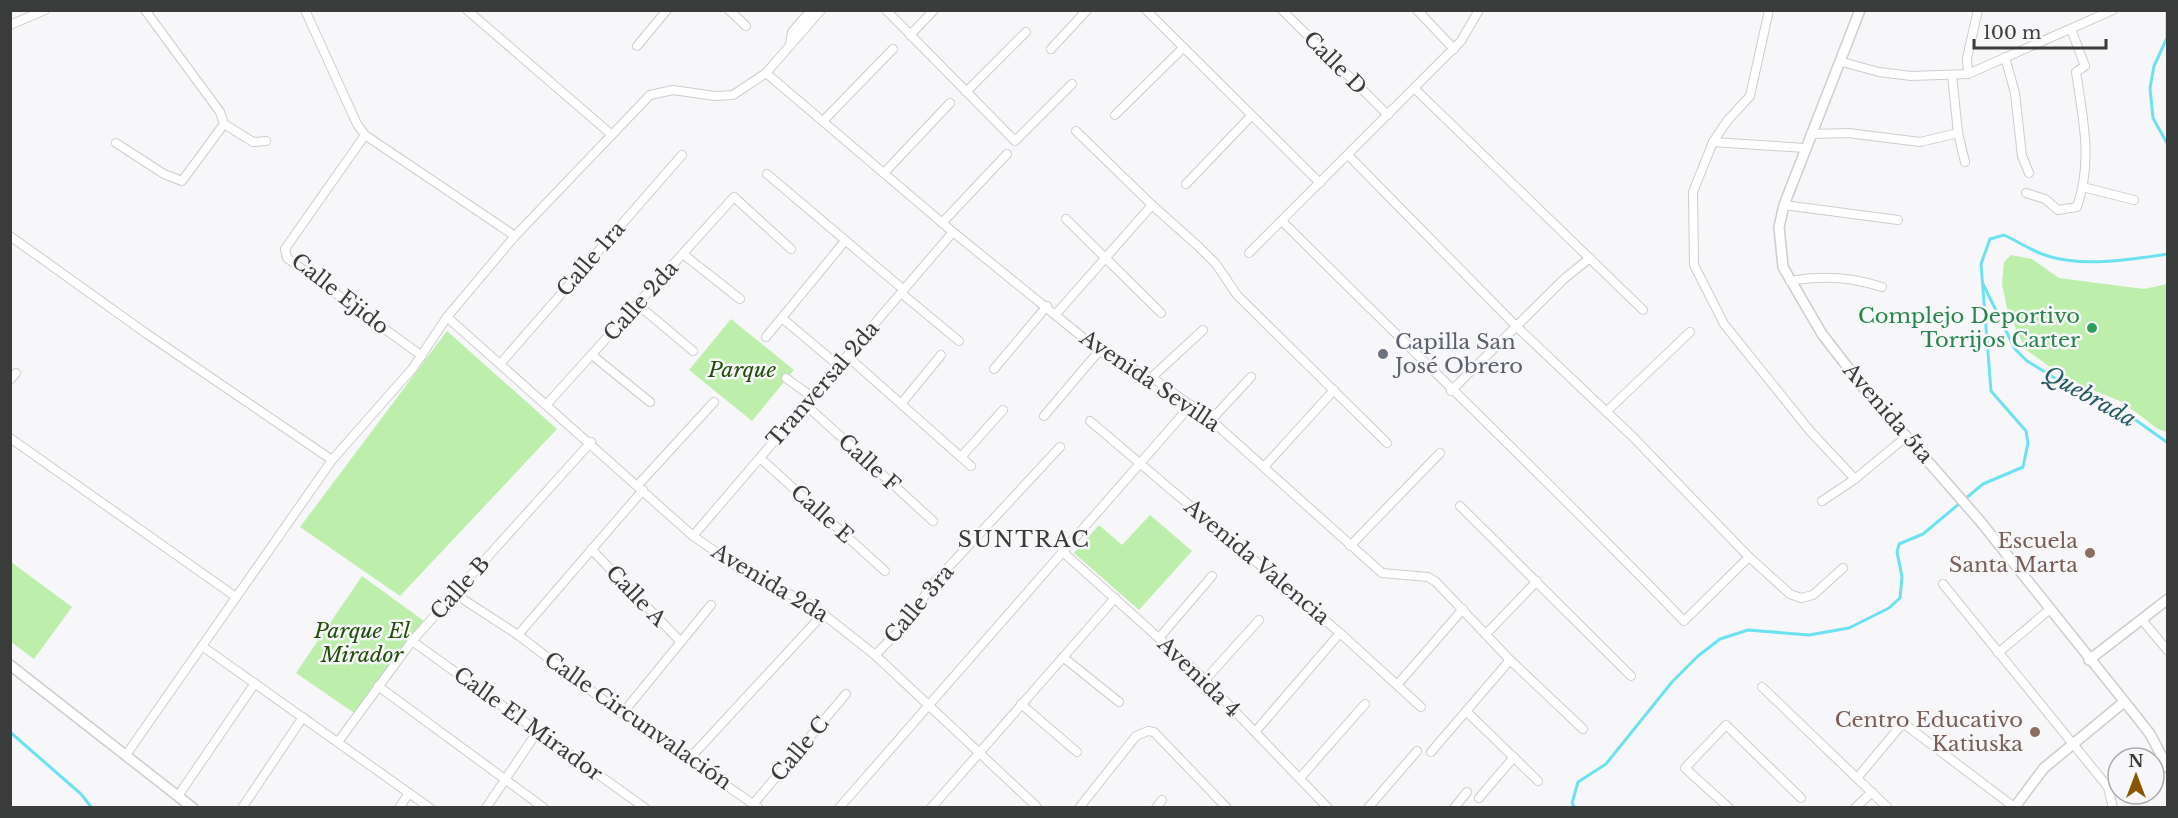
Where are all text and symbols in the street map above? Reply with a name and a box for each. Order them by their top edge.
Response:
scale bar [1974,12,2106,50]
text: 100 m [1983,22,2041,44]
street label: Calle D [1298,26,1372,100]
street label: Calle 1ra [551,216,631,302]
street label: Calle Ejido [286,248,394,340]
street label: Calle 2da [598,255,684,346]
place label: Complejo Deportivo Torrijos Carter [1858,303,2080,353]
street label: Tranversal 2da [761,315,885,452]
marker: Complejo Deportivo Torrijos Carter [2085,321,2099,335]
street label: Avenida Sevilla [1074,324,1225,438]
place label: Capilla San José Obrero [1392,329,1523,379]
marker: Capilla San José Obrero [1376,347,1390,361]
park label: Parque [707,357,777,383]
street label: Avenida 5ta [1837,357,1939,469]
water label: Quebrada [2039,360,2141,433]
street label: Calle F [833,428,905,498]
street label: Calle E [785,479,859,549]
street label: Avenida Valencia [1178,493,1335,630]
district label: SUNTRAC [958,526,1090,553]
place label: Escuela Santa Marta [1949,528,2078,578]
street label: Avenida 2da [706,538,833,628]
marker: Escuela Santa Marta [2083,546,2097,560]
street label: Calle B [425,551,495,625]
street label: Calle 3ra [879,559,960,649]
street label: Calle A [600,560,672,633]
park label: Parque El Mirador [313,618,410,668]
street label: Avenida 4 [1152,631,1246,723]
street label: Calle Circunvalación [539,646,737,796]
street label: Calle El Mirador [448,661,608,787]
place label: Centro Educativo Katiuska [1835,707,2023,757]
street label: Calle C [765,711,835,787]
marker: Centro Educativo Katiuska [2028,725,2042,739]
north arrow [2106,746,2166,806]
text: N [2128,751,2144,771]

